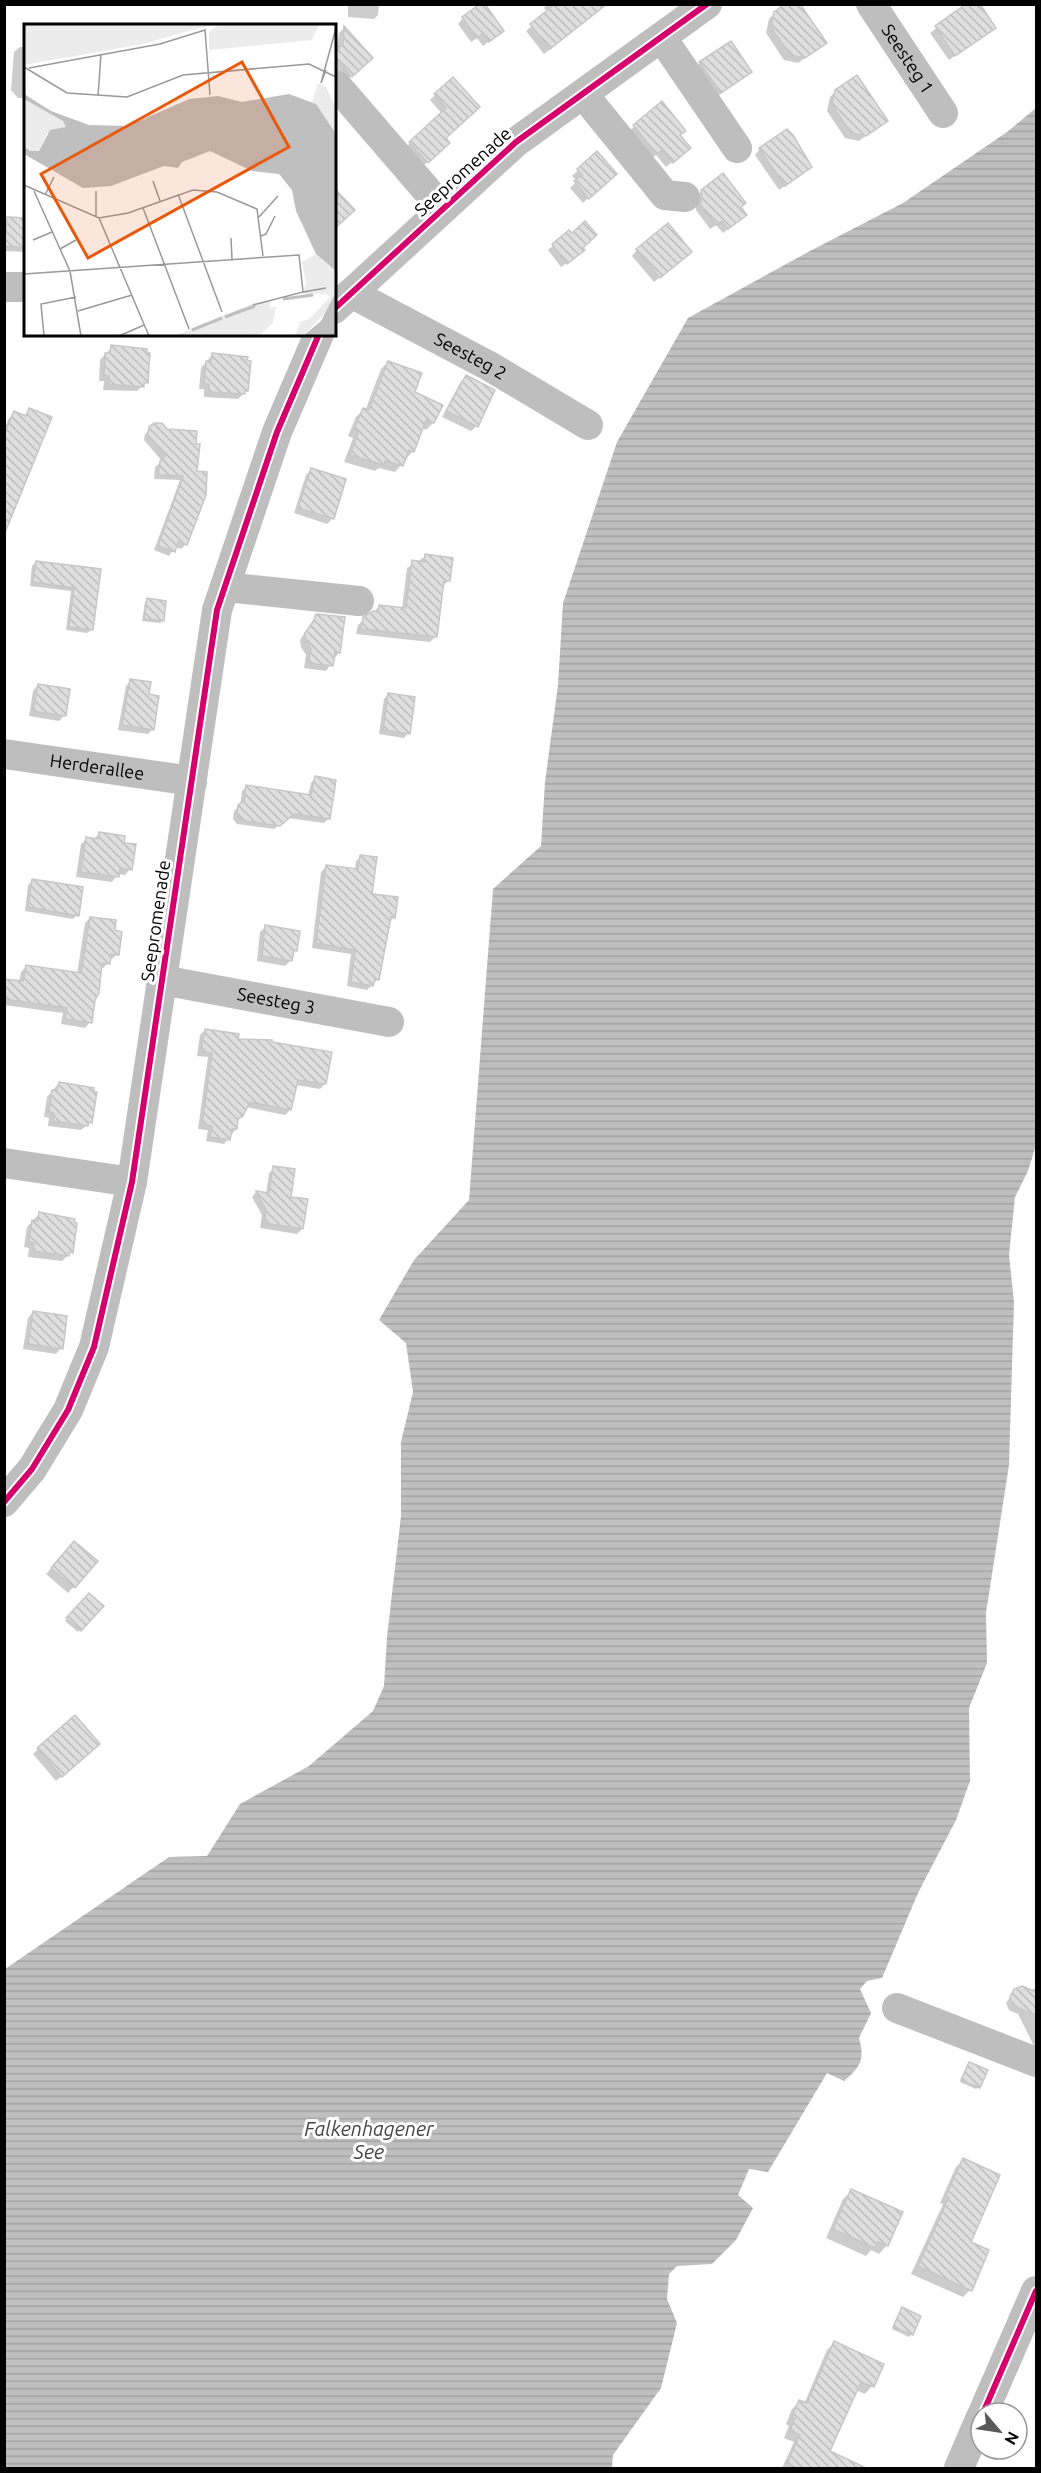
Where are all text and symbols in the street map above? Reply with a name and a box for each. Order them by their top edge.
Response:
street label: Seesteg 1 [878,20,938,97]
inset map [24,24,336,336]
street label: Seepromenade [410,123,515,220]
street label: Seesteg 2 [431,328,510,383]
street label: Herderallee [49,750,146,783]
street label: Seepromenade [137,859,173,983]
street label: Seesteg 3 [236,983,317,1017]
water label: Falkenhagener See [304,2117,435,2163]
north arrow [969,2401,1029,2461]
text: N [1001,2429,1023,2448]

